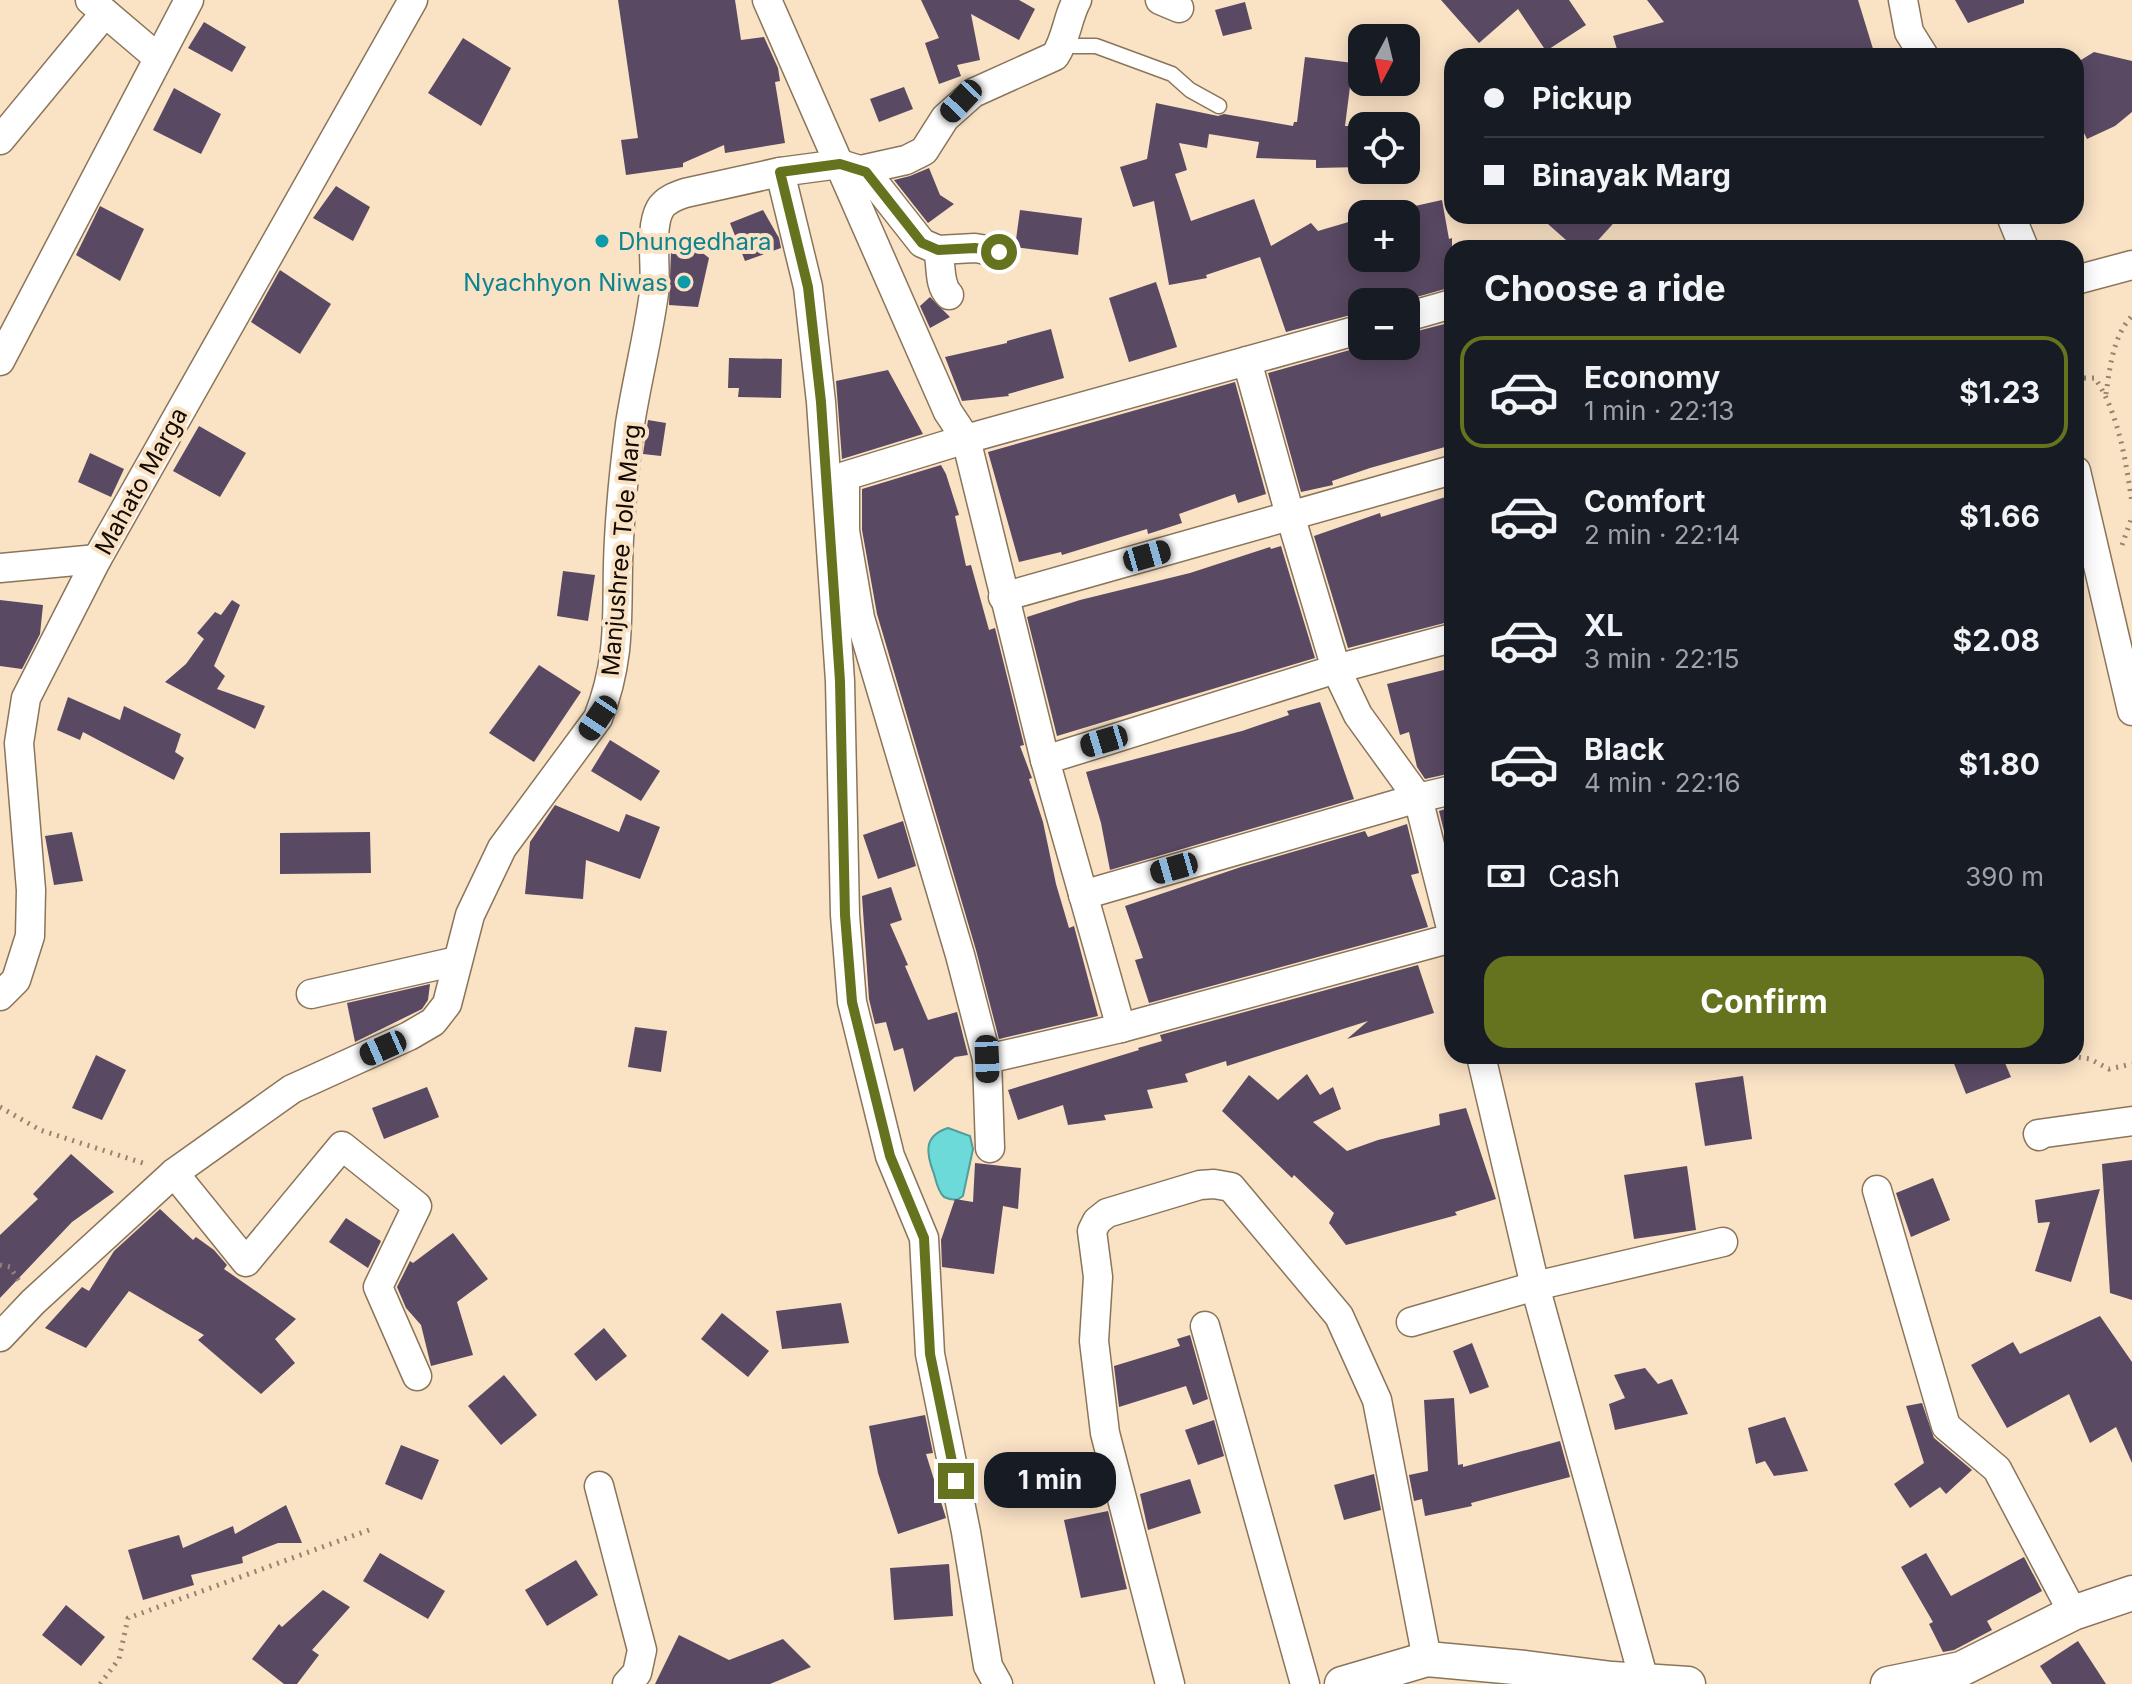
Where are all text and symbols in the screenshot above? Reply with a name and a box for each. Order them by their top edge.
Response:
north arrow [1348,24,1420,96]
map controls [1348,24,1420,360]
car [936,75,986,127]
text: Pickup [1532,80,1632,116]
button: locate [1348,112,1420,184]
text: Binayak Marg [1532,157,1731,193]
button: + [1348,200,1420,272]
place label: Dhungedhara [618,227,771,256]
marker: Dhungedhara [593,232,611,250]
route start [981,234,1017,270]
text: Choose a ride [1484,266,1726,310]
place label: Nyachhyon Niwas [463,268,668,297]
marker: Nyachhyon Niwas [675,273,693,291]
button: − [1348,288,1420,360]
icon: car [1488,356,1560,428]
text: Economy [1584,359,1720,395]
text: $1.23 [1959,374,2040,410]
text: 1 min · 22:13 [1584,395,1734,426]
street label: Mahato Marga [89,402,193,560]
street label: Manjushree Tole Marg [596,423,646,677]
icon: car [1488,480,1560,552]
text: Comfort [1584,483,1705,519]
text: $1.66 [1959,498,2040,534]
text: 2 min · 22:14 [1584,519,1740,550]
car [1121,538,1173,574]
icon: car [1488,604,1560,676]
text: XL [1584,607,1623,643]
text: $2.08 [1953,622,2040,658]
text: 3 min · 22:15 [1584,643,1740,674]
car [575,691,621,745]
car [1078,723,1130,759]
icon: car [1488,728,1560,800]
text: Black [1584,731,1664,767]
text: $1.80 [1958,746,2040,782]
text: 4 min · 22:16 [1584,767,1741,798]
car [1148,850,1200,886]
icon: cash [1484,854,1528,898]
text: Cash [1548,858,1620,894]
text: 390 m [1965,861,2044,892]
button: Confirm [1484,956,2044,1048]
car [356,1027,410,1069]
car [974,1035,1000,1083]
callout: 1 min [984,1453,1116,1509]
route end [938,1463,974,1499]
text: 1 min [1018,1464,1082,1495]

